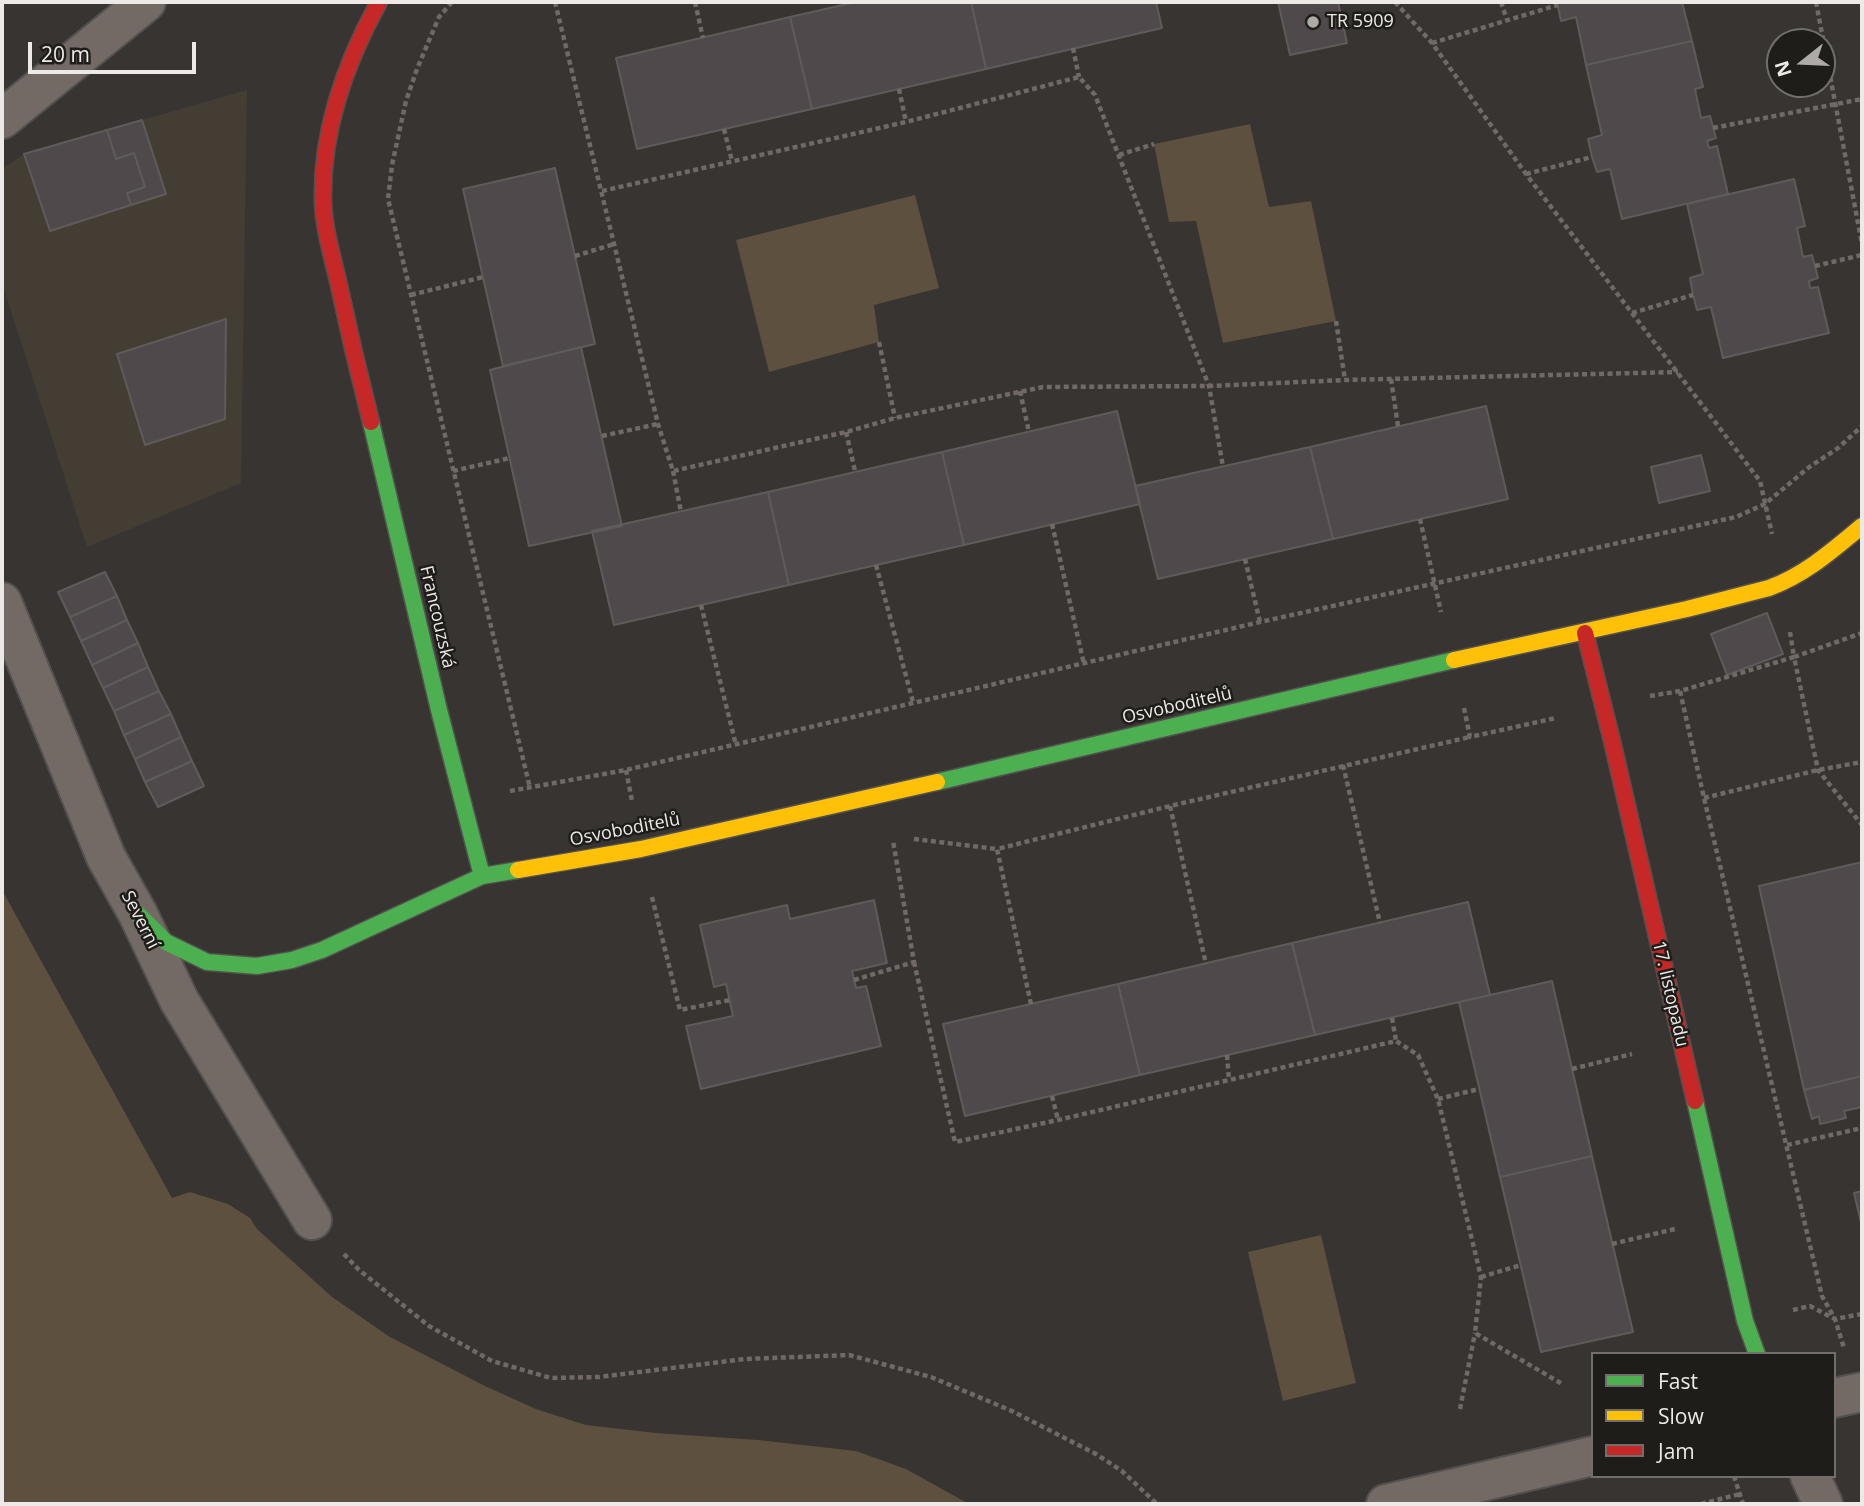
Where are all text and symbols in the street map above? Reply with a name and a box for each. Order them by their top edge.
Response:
place label: TR 5909 [1327,11,1394,33]
marker: TR 5909 [1305,14,1321,30]
scale bar [32,28,200,72]
north arrow [1766,28,1836,98]
text: 20 m [41,40,90,68]
text: N [1768,58,1798,80]
street label: Francouzská [415,564,459,670]
street label: Osvoboditelů [1120,683,1234,729]
street label: Osvoboditelů [568,809,682,851]
street label: Severní [116,887,164,953]
street label: 17. listopadu [1647,939,1693,1049]
legend [1591,1352,1836,1478]
text: Fast [1658,1367,1698,1395]
text: Slow [1658,1402,1704,1430]
text: Jam [1658,1437,1695,1465]

